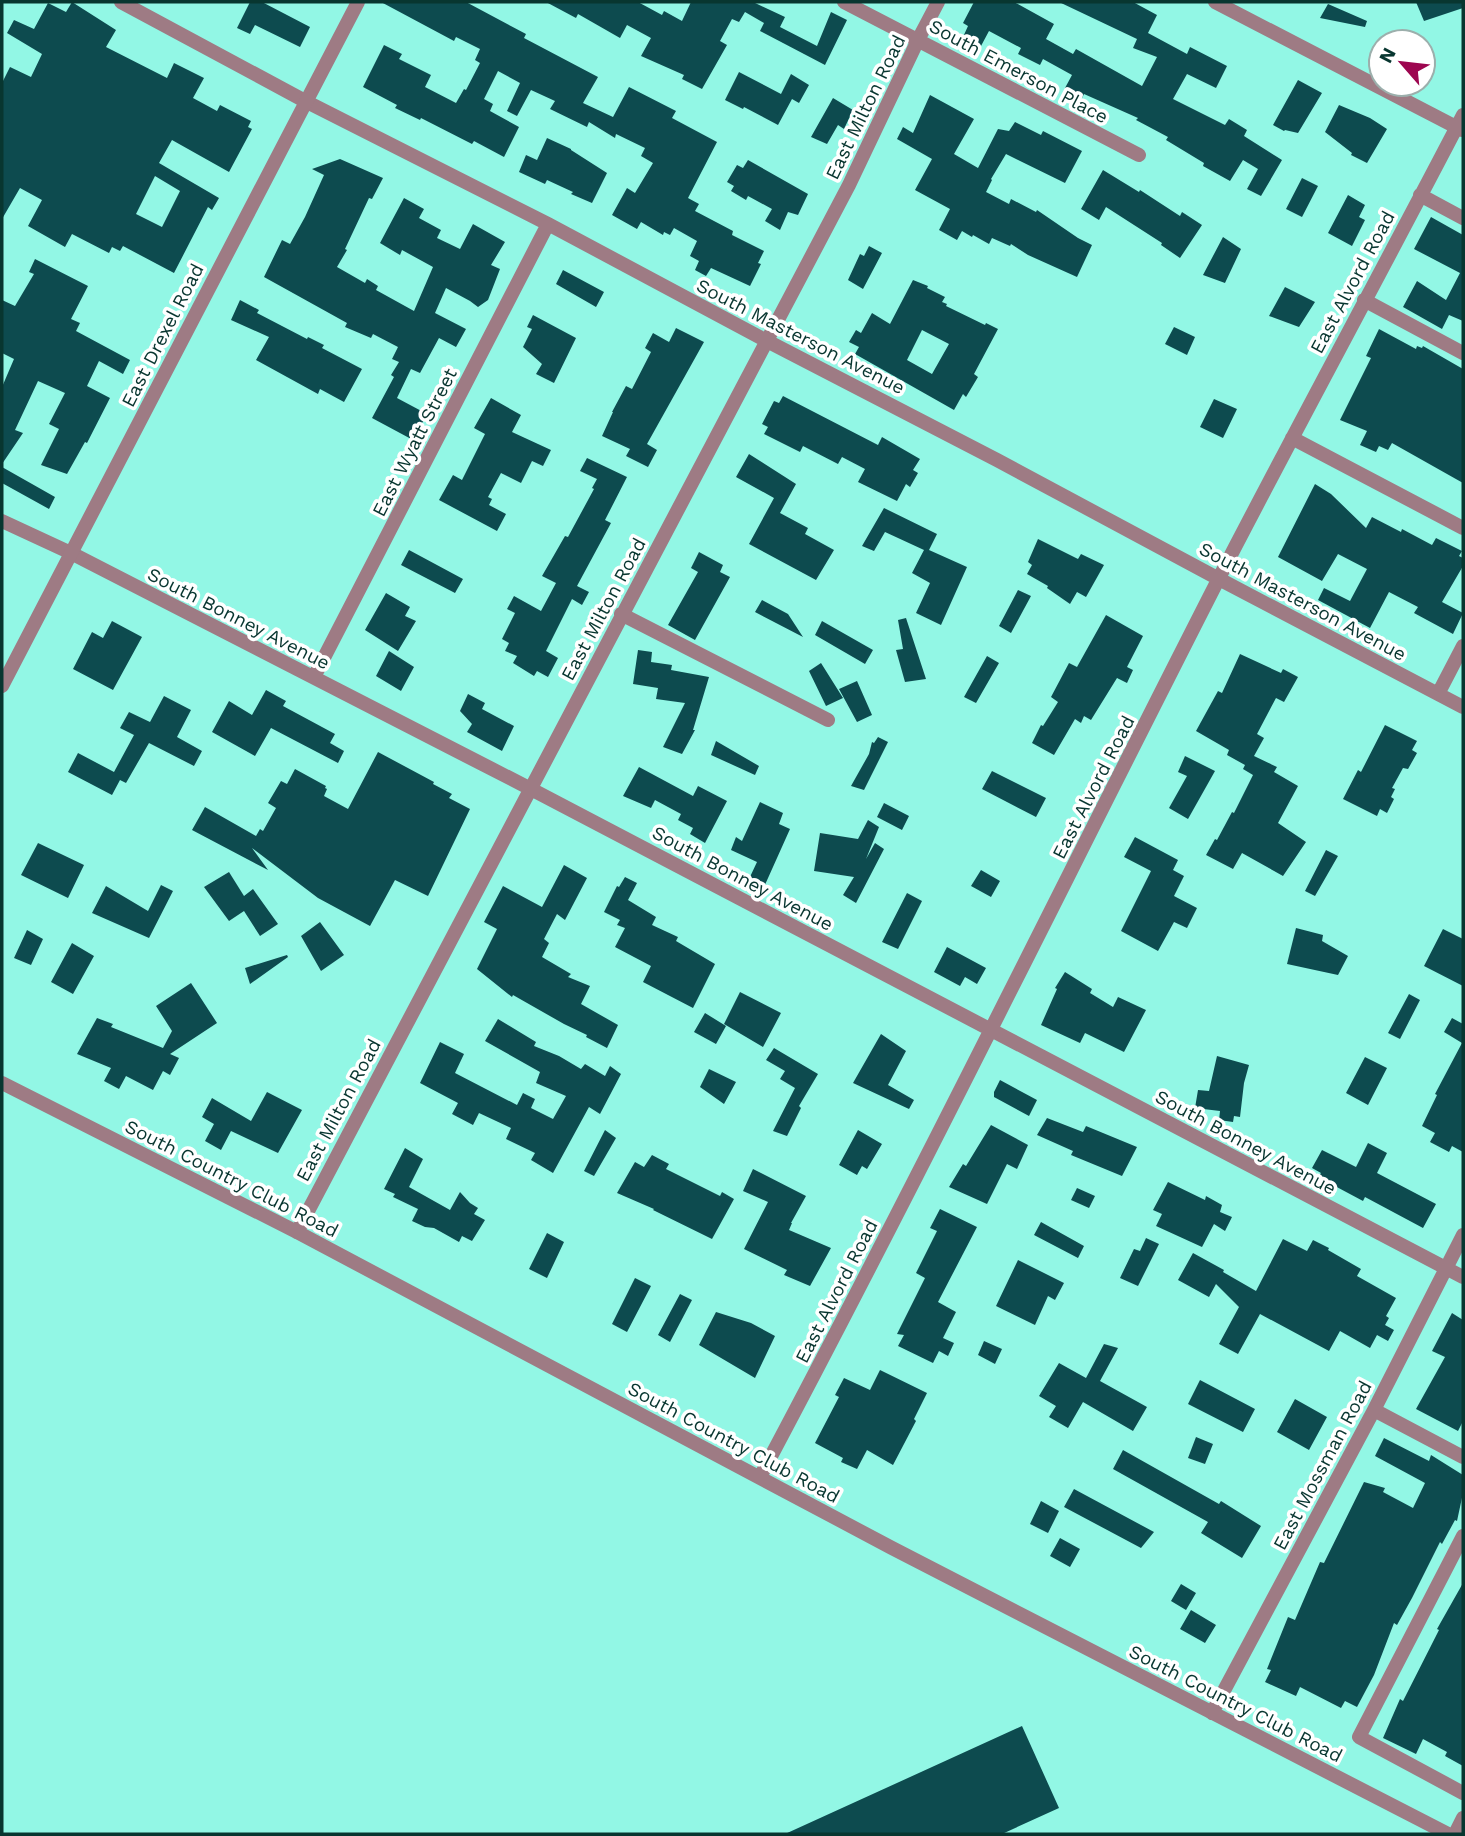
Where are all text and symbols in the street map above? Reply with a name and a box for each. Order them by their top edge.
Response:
street label: South Emerson Place [925,14,1112,128]
north arrow [1367,28,1437,98]
street label: East Milton Road [820,31,910,183]
text: N [1374,44,1401,67]
street label: East Alvord Road [1305,207,1400,357]
street label: East Drexel Road [116,260,208,411]
street label: South Masterson Avenue [693,274,909,399]
street label: East Wyatt Street [367,364,462,520]
street label: East Milton Road [556,534,651,684]
street label: South Masterson Avenue [1195,537,1410,666]
street label: South Bonney Avenue [144,562,334,674]
street label: East Alvord Road [1047,712,1140,863]
street label: South Bonney Avenue [648,821,837,936]
street label: East Milton Road [291,1035,386,1185]
street label: South Bonney Avenue [1151,1085,1340,1200]
street label: South Country Club Road [121,1115,342,1242]
street label: East Alvord Road [790,1216,883,1367]
street label: South Country Club Road [624,1377,843,1508]
street label: East Mossman Road [1268,1377,1377,1554]
street label: South Country Club Road [1125,1640,1346,1767]

